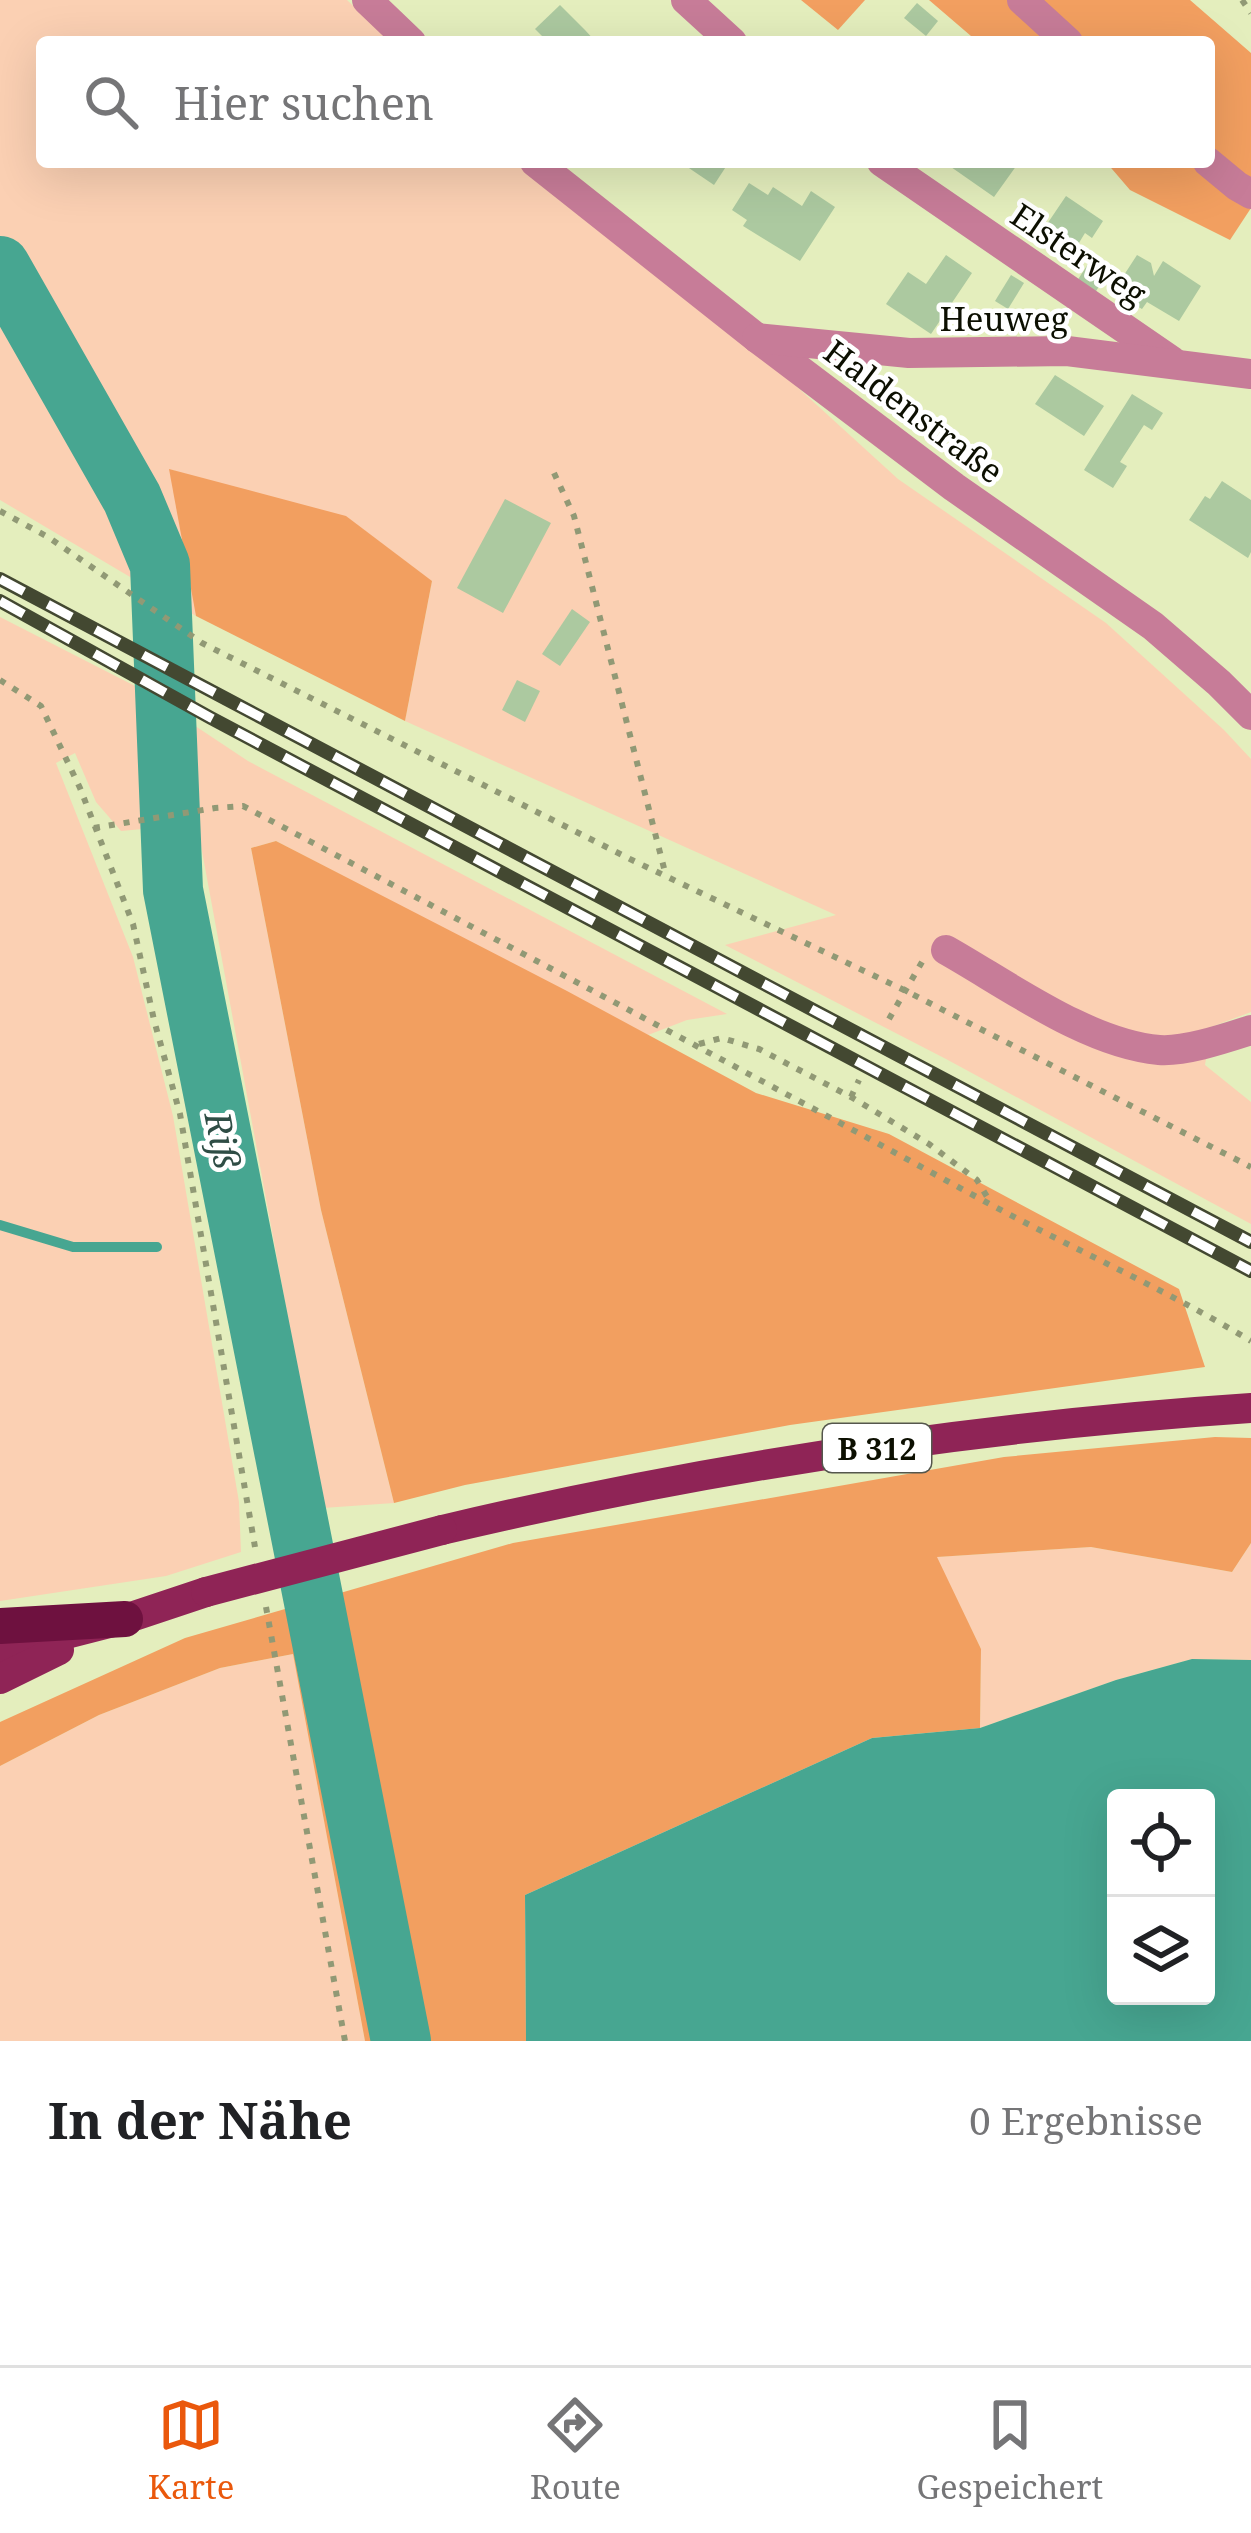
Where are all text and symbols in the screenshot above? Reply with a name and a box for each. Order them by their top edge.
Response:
search box [36,36,1215,168]
icon: search [78,69,144,135]
text: Hier suchen [174,72,434,133]
street label: Elsterweg [1002,192,1156,316]
street label: Heuweg [940,296,1069,341]
street label: Haldenstraße [815,329,1013,493]
water label: Riß [193,1106,253,1173]
road number: B 312 [823,1424,931,1472]
map controls [1107,1789,1215,2005]
button: locate [1107,1789,1215,1897]
button: layers [1107,1897,1215,2005]
text: In der Nähe [48,2084,352,2154]
text: 0 Ergebnisse [969,2093,1203,2146]
tab: Karte [148,2392,234,2509]
tab: Route [530,2392,621,2509]
tab: Gespeichert [917,2392,1103,2509]

